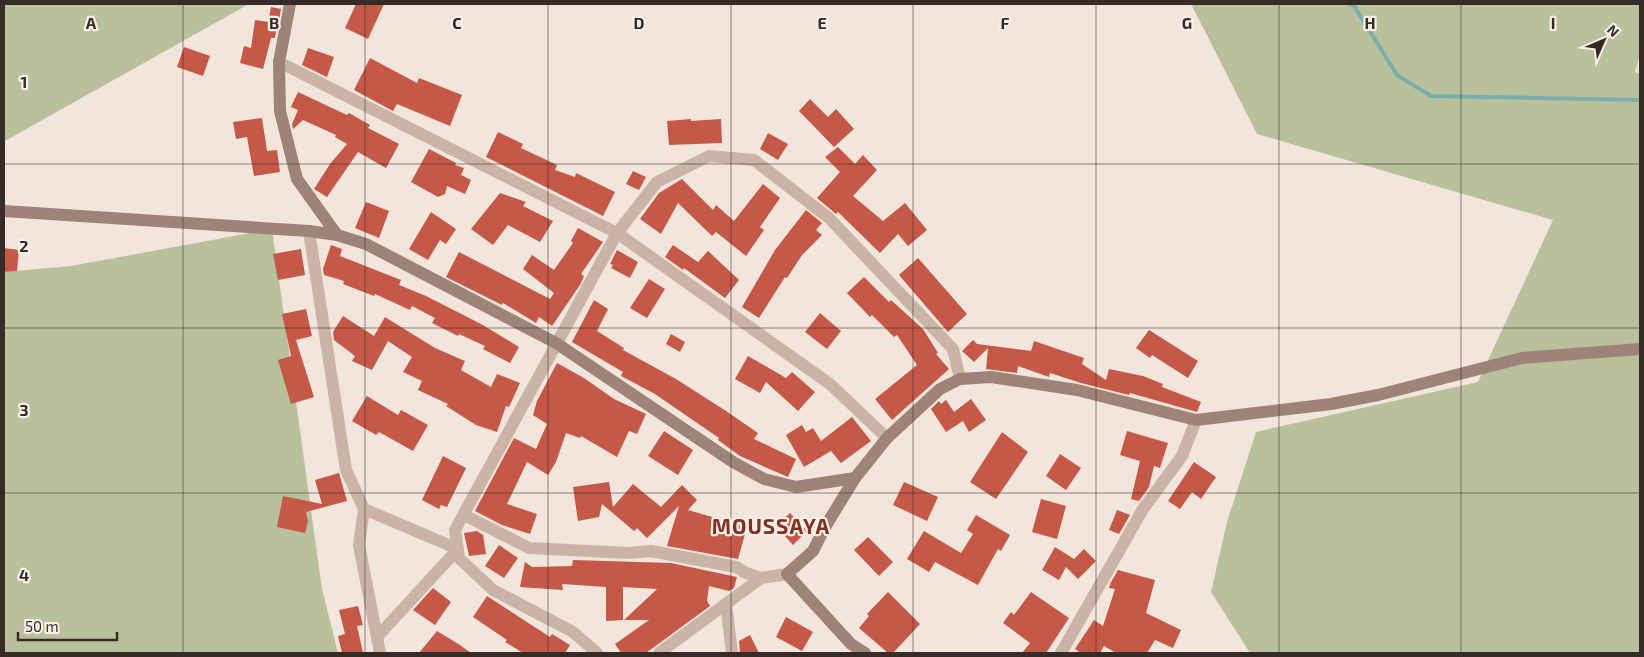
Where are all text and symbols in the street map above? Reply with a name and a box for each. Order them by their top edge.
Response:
text: A [86,13,97,32]
text: B [269,13,279,32]
text: C [452,13,462,32]
text: D [634,13,645,32]
text: E [817,13,827,32]
text: F [1001,13,1010,32]
text: G [1182,13,1192,32]
text: H [1364,13,1376,32]
text: I [1551,13,1555,32]
north arrow [1579,15,1629,65]
text: N [1604,21,1623,40]
text: 1 [21,72,27,91]
text: 2 [19,236,29,255]
text: 3 [19,400,29,419]
district label: MOUSSAYA [712,513,830,538]
text: 4 [19,565,29,584]
scale bar [18,610,116,642]
text: 50 m [25,617,59,635]

